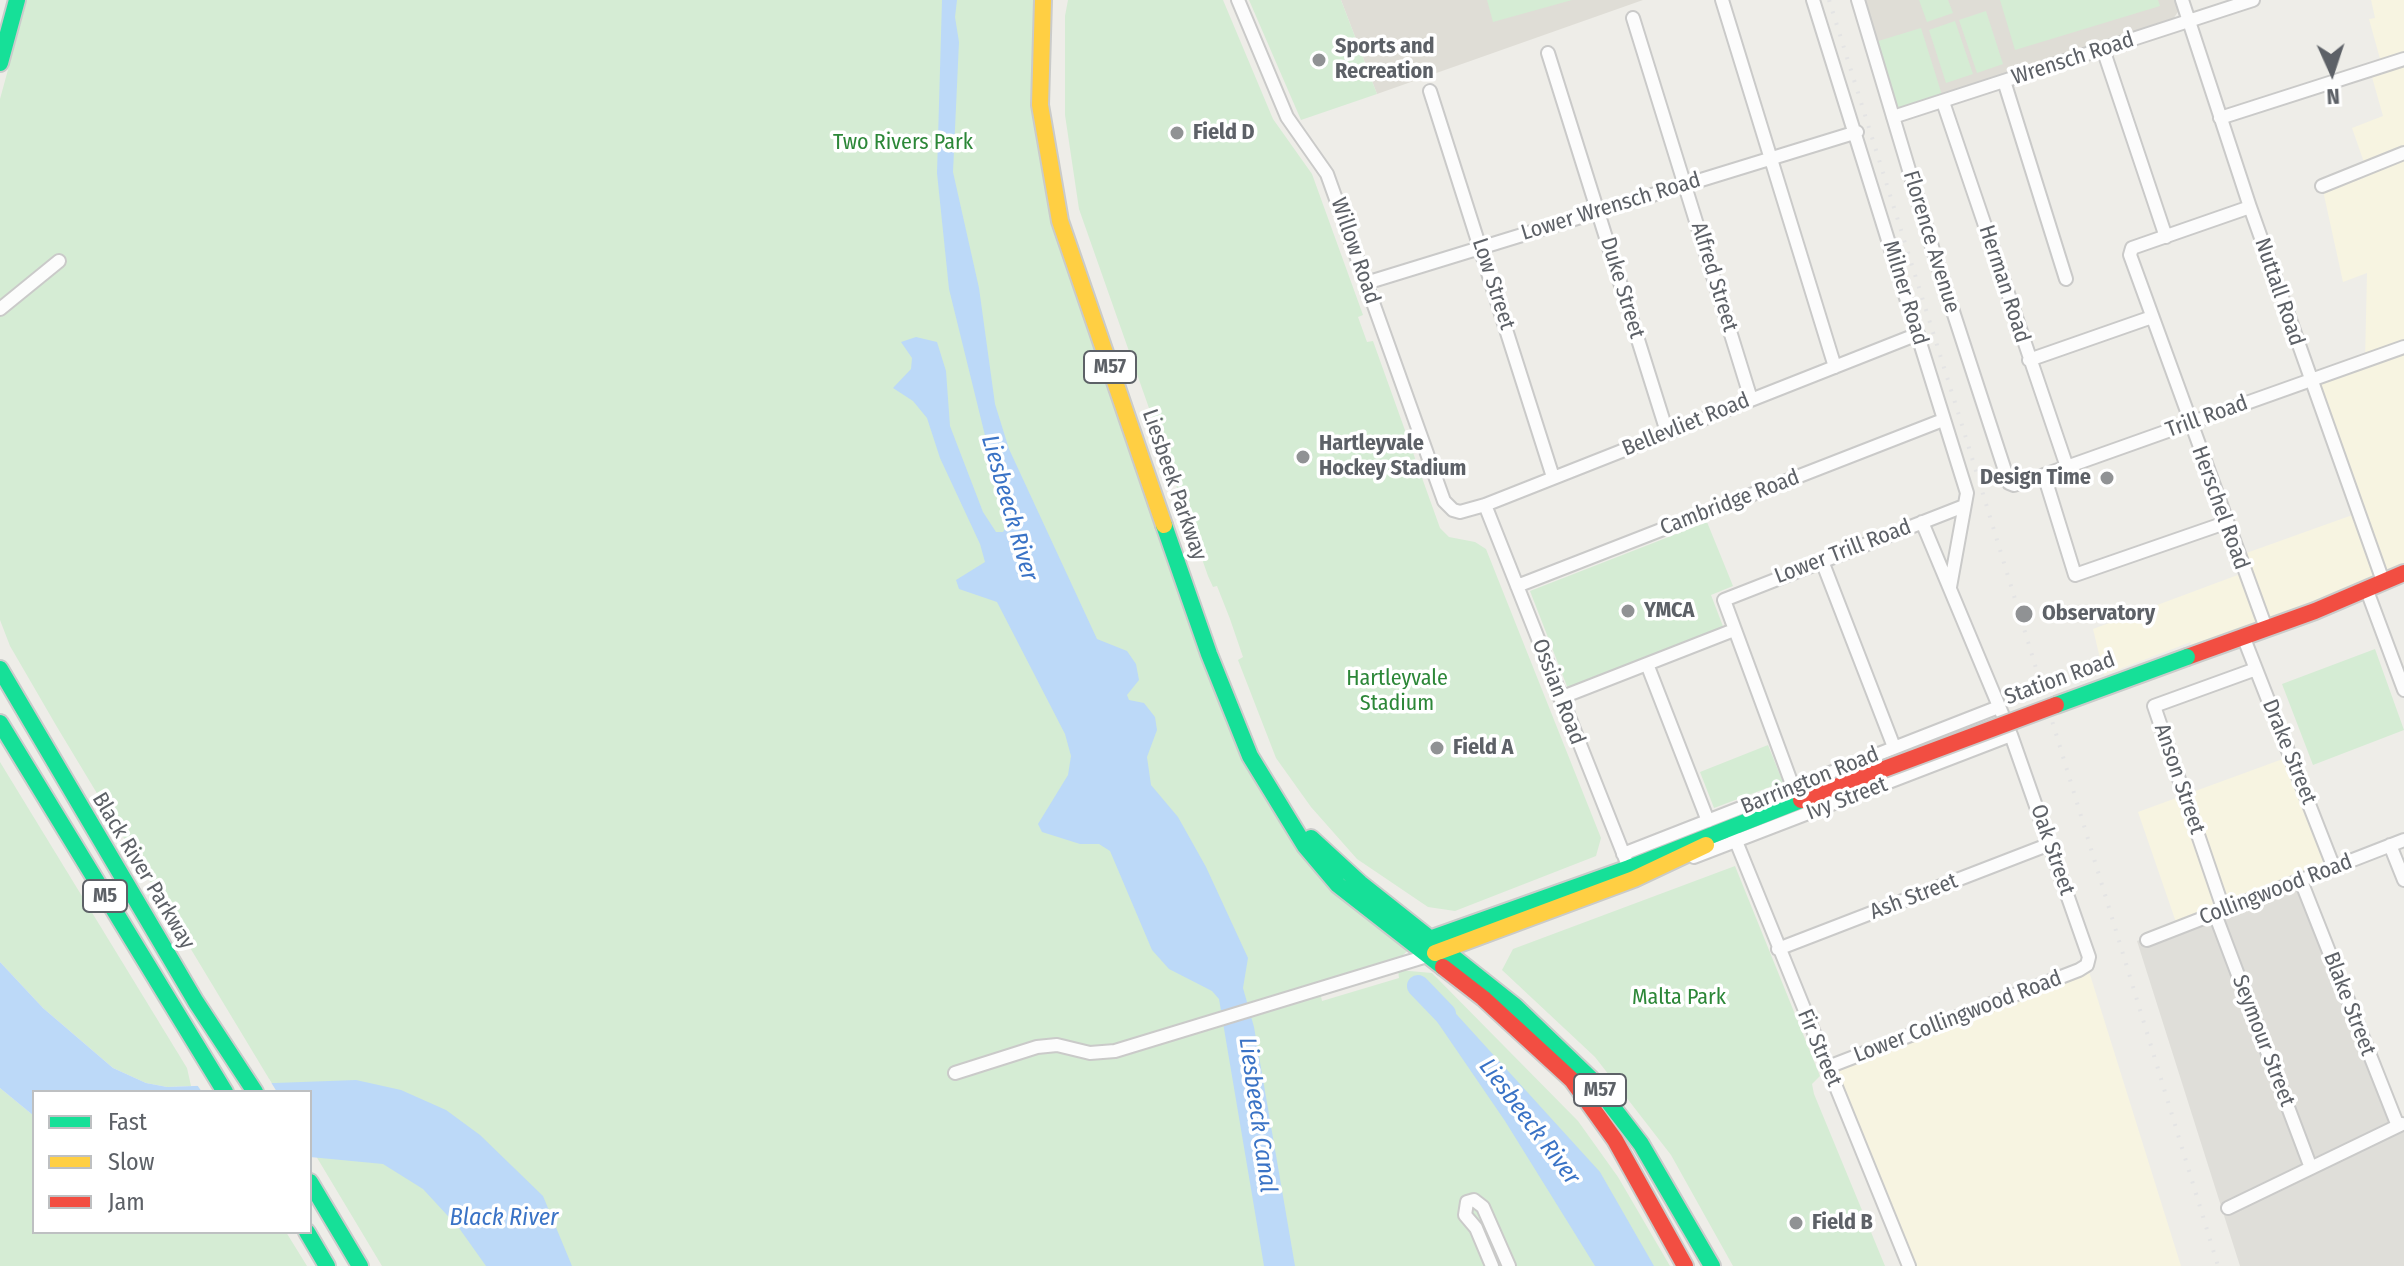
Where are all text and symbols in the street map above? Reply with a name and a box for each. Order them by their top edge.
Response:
street label: Wrensch Road [2008,27,2138,91]
north arrow [2292,32,2372,112]
place label: Sports and Recreation [1335,34,1435,86]
marker: Sports and Recreation [1310,51,1328,69]
text: N [2326,83,2341,110]
place label: Field D [1193,120,1255,146]
marker: Field D [1168,124,1186,142]
park label: Two Rivers Park [833,130,973,156]
street label: Lower Wrensch Road [1518,167,1704,247]
street label: Florence Avenue [1897,168,1965,316]
street label: Willow Road [1325,195,1385,307]
street label: Alfred Street [1685,219,1743,335]
street label: Herman Road [1973,222,2035,346]
street label: Duke Street [1594,234,1650,342]
street label: Low Street [1466,235,1520,333]
street label: Nuttall Road [2248,235,2310,349]
street label: Milner Road [1877,238,1933,348]
road number: M57 [1084,351,1136,383]
street label: Bellevliet Road [1618,387,1754,463]
street label: Trill Road [2162,390,2252,444]
street label: Liesbeek Parkway [1136,406,1212,564]
place label: Hartleyvale Hockey Stadium [1319,431,1466,482]
water label: Liesbeeck River [974,432,1044,584]
street label: Herschel Road [2185,443,2255,573]
marker: Hartleyvale Hockey Stadium [1294,448,1312,466]
street label: Cambridge Road [1657,464,1803,542]
place label: Design Time [1980,465,2091,491]
marker: Design Time [2098,469,2116,487]
street label: Lower Trill Road [1771,514,1915,590]
place label: YMCA [1644,598,1695,624]
place label: Observatory [2042,601,2155,627]
marker: YMCA [1619,602,1637,620]
marker: Observatory [2013,603,2035,625]
street label: Ossian Road [1526,635,1590,749]
street label: Station Road [2001,647,2119,711]
park label: Hartleyvale Stadium [1346,666,1448,718]
street label: Drake Street [2256,696,2322,808]
street label: Anson Street [2148,720,2210,838]
place label: Field A [1453,735,1513,761]
marker: Field A [1428,739,1446,757]
street label: Barrington Road [1737,741,1883,821]
street label: Ivy Street [1803,772,1891,826]
street label: Black River Parkway [86,788,200,954]
street label: Oak Street [2024,801,2080,899]
street label: Collingwood Road [2196,849,2356,931]
street label: Ash Street [1866,868,1962,926]
road number: M5 [83,880,127,912]
street label: Blake Street [2317,949,2381,1059]
street label: Lower Collingwood Road [1850,965,2066,1069]
street label: Seymour Street [2226,972,2300,1110]
park label: Malta Park [1632,985,1726,1011]
street label: Fir Street [1791,1005,1847,1091]
water label: Liesbeeck Canal [1232,1036,1282,1194]
water label: Liesbeeck River [1472,1053,1586,1191]
road number: M57 [1574,1074,1626,1106]
legend [32,1090,312,1234]
text: Fast [108,1108,147,1136]
text: Slow [108,1148,154,1176]
text: Jam [108,1188,145,1216]
water label: Black River [450,1204,558,1232]
place label: Field B [1812,1210,1873,1236]
marker: Field B [1787,1214,1805,1232]

